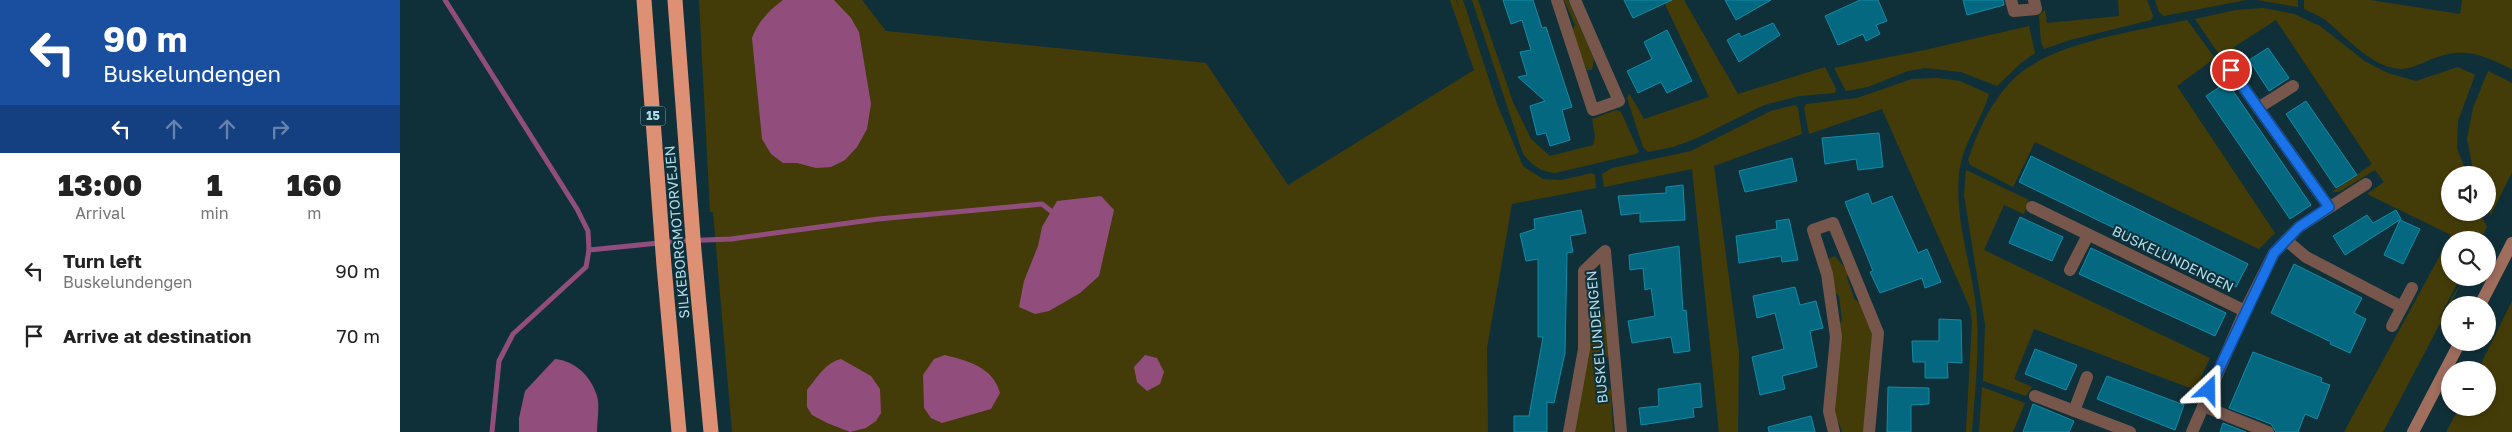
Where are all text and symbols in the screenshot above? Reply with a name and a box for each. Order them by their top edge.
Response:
text: 90 m [103,18,187,60]
icon: left [20,20,85,85]
pin [2210,49,2252,91]
icon: arrive [2217,56,2245,84]
text: Buskelundengen [103,60,281,87]
road number: 15 [640,106,666,125]
icon: left [107,115,135,143]
icon: ahead [160,115,188,143]
icon: ahead [213,115,241,143]
icon: right [266,115,294,143]
street label: SILKEBORGMOTORVEJEN [660,145,693,319]
map controls [2441,166,2496,416]
button: sound [2441,166,2496,221]
text: 13:00 [58,167,142,203]
text: 1 [207,167,222,203]
text: 160 [287,167,342,203]
text: Arrival [75,203,125,223]
text: min [200,203,229,223]
text: m [307,203,321,223]
street label: BUSKELUNDENGEN [2110,222,2237,295]
button: search [2441,231,2496,286]
text: Turn left [63,249,142,272]
icon: left [20,257,48,285]
text: 90 m [335,259,380,282]
street label: BUSKELUNDENGEN [1582,270,1611,404]
text: Buskelundengen [63,272,192,292]
button: + [2441,296,2496,351]
icon: arrive [20,322,48,350]
text: Arrive at destination [63,324,251,347]
text: 70 m [337,324,380,347]
button: − [2441,361,2496,416]
position arrow [2182,363,2234,415]

